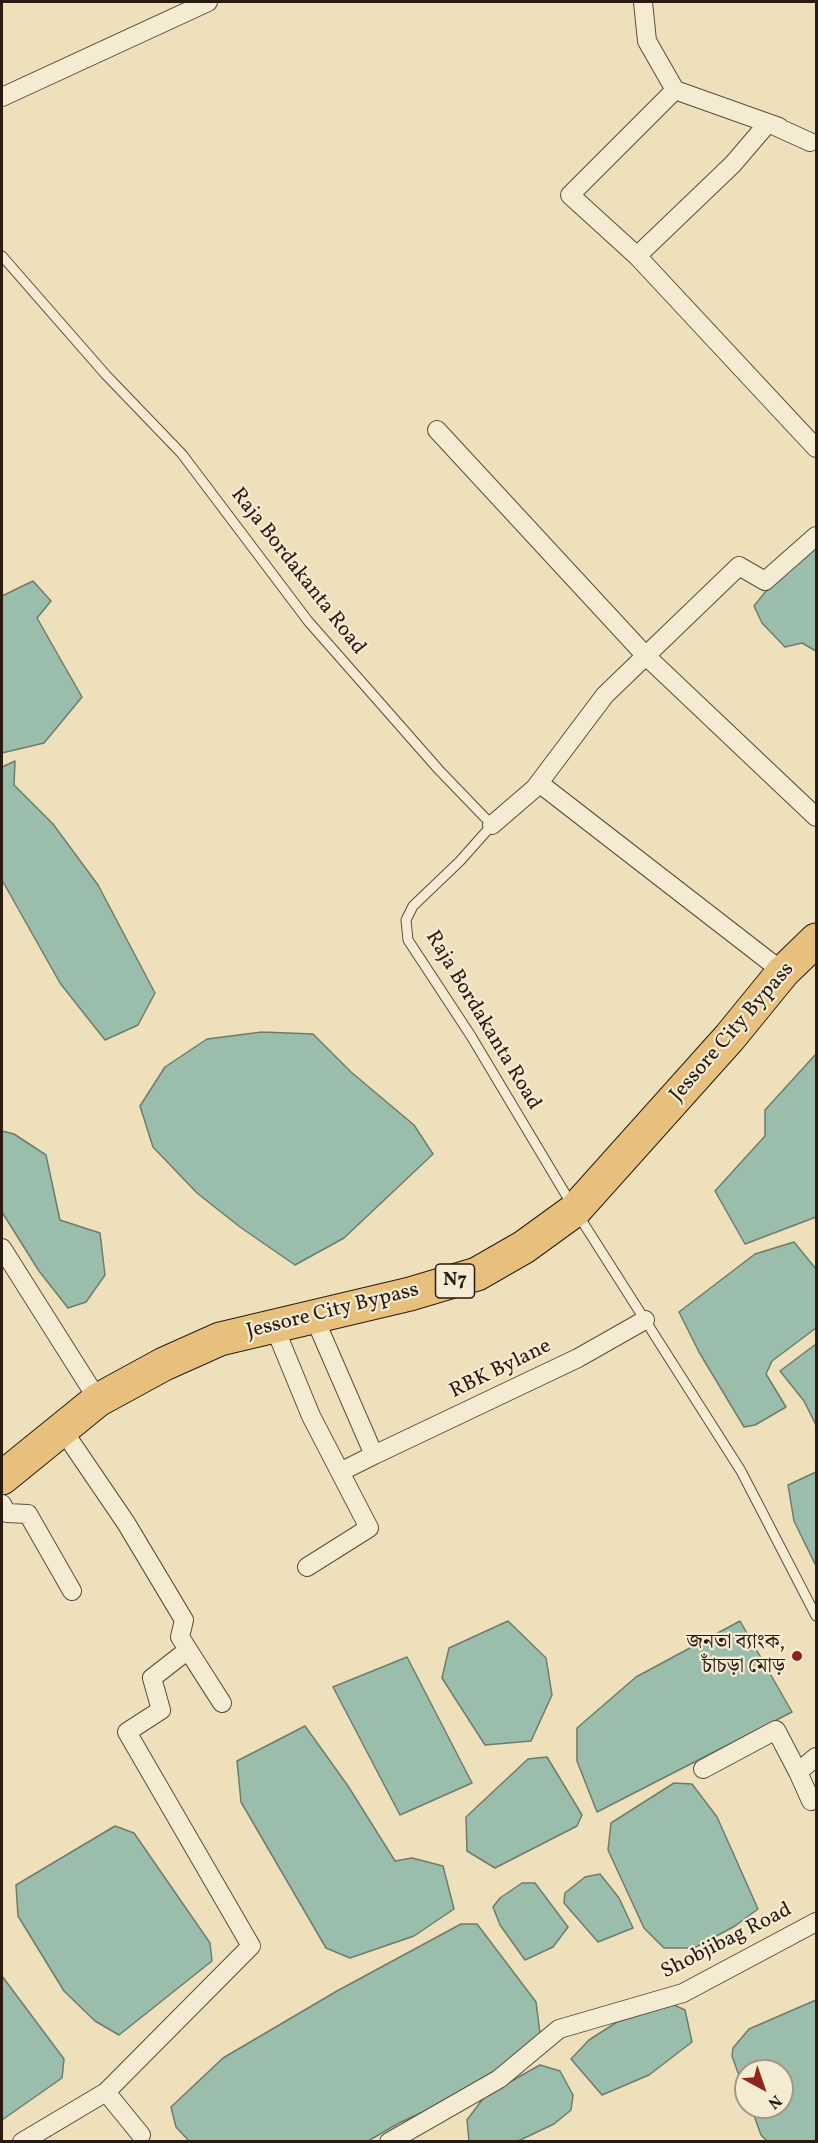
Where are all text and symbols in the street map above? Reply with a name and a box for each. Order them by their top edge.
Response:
street label: Raja Bordakanta Road [224,484,370,660]
street label: Raja Bordakanta Road [418,927,546,1115]
street label: Jessore City Bypass [665,958,801,1108]
road number: N7 [436,1264,474,1298]
street label: Jessore City Bypass [244,1278,422,1346]
street label: RBK Bylane [446,1335,556,1405]
place label: জনতা ব্যাংক, চাঁচড়া মোড় [687,1631,785,1681]
marker: জনতা ব্যাংক, চাঁচড়া মোড় [790,1649,804,1663]
street label: Shobjibag Road [658,1898,796,1986]
north arrow [734,2059,794,2119]
text: N [763,2089,786,2113]

